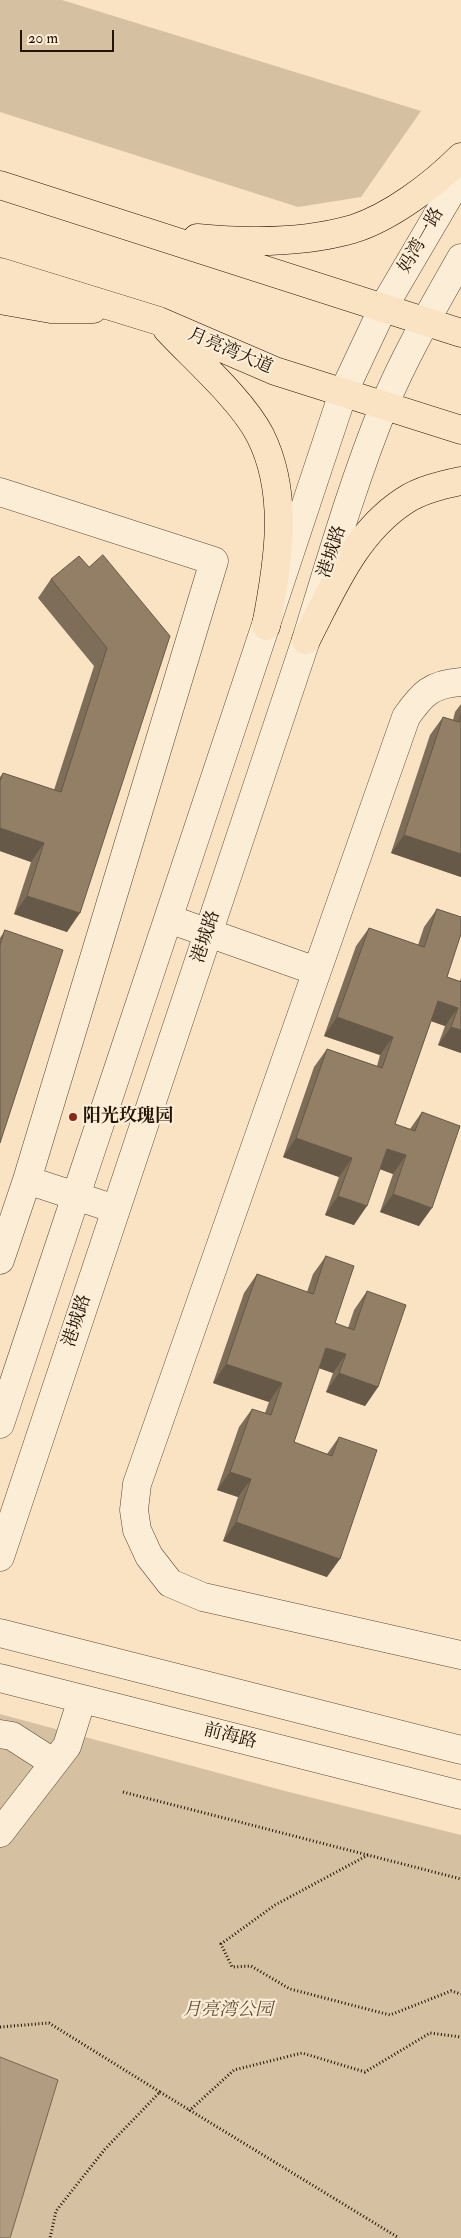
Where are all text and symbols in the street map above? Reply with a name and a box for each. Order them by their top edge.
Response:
scale bar [22,20,116,52]
text: 20 m [28,29,58,48]
street label: 妈湾一路 [395,204,449,278]
street label: 月亮湾大道 [184,324,276,380]
street label: 港城路 [314,523,352,581]
street label: 港城路 [188,908,226,966]
place label: 阳光玫瑰园 [83,1106,173,1128]
marker: 阳光玫瑰园 [67,1111,79,1123]
street label: 港城路 [59,1292,97,1350]
street label: 前海路 [201,1720,259,1754]
park label: 月亮湾公园 [183,2000,273,2022]

